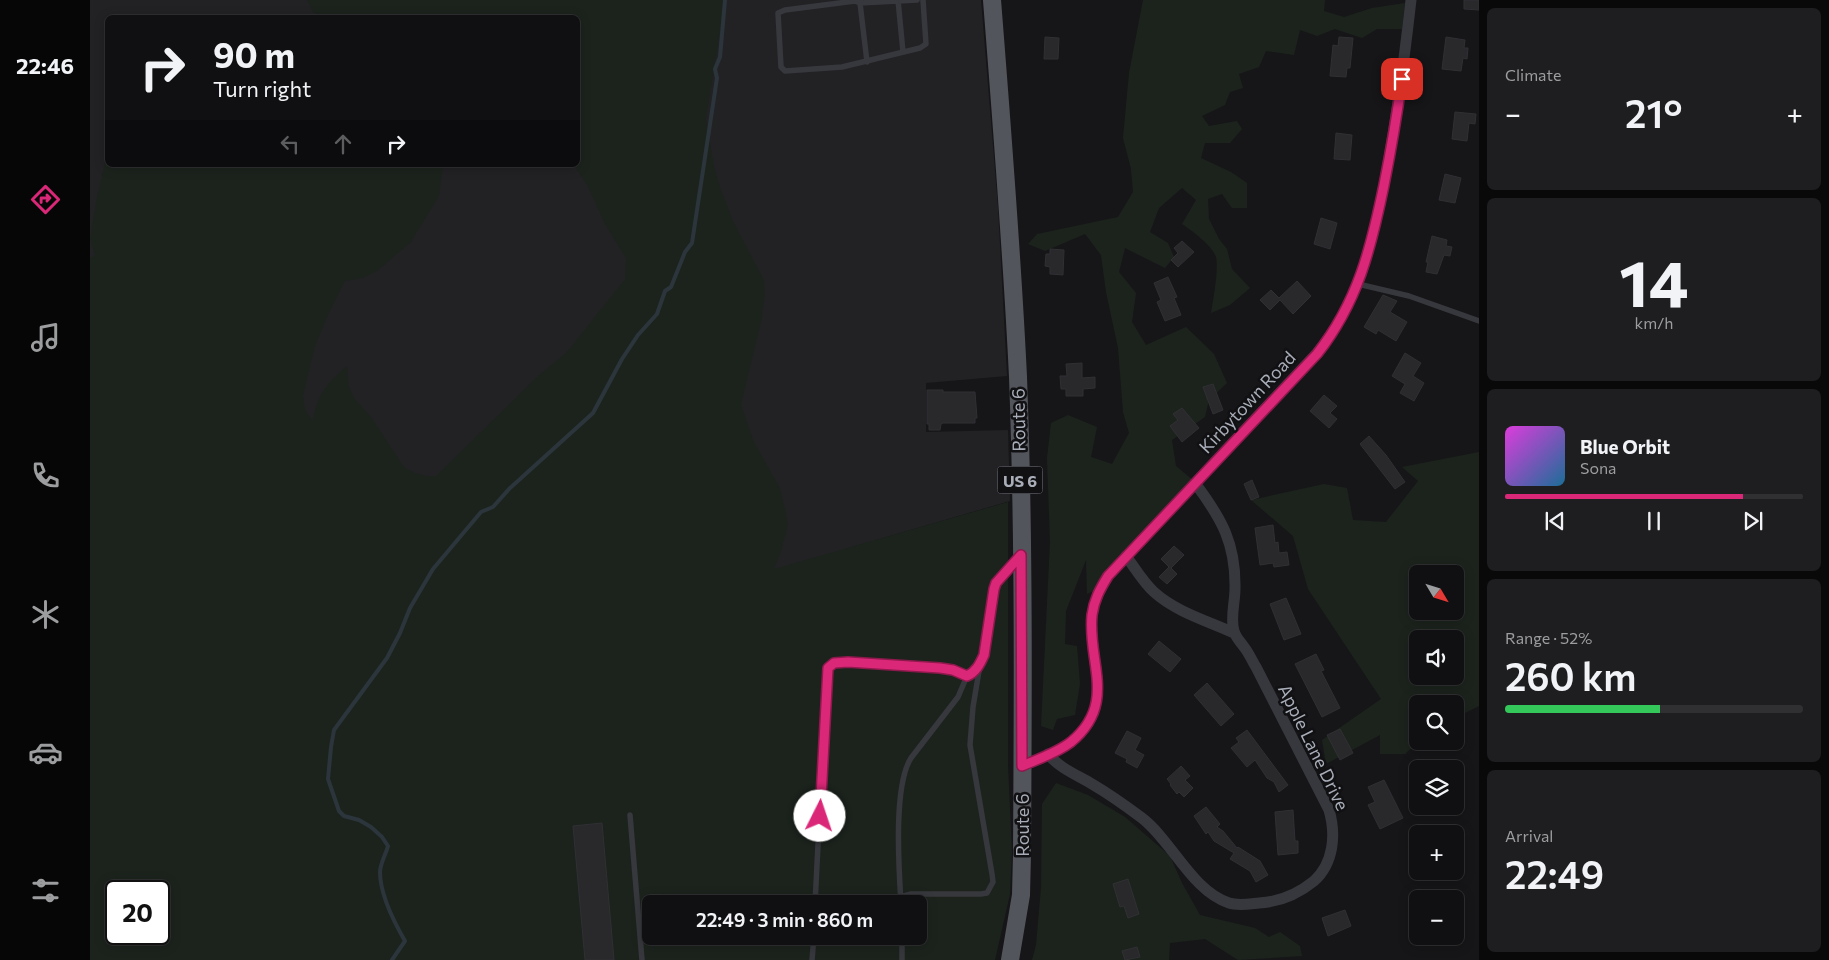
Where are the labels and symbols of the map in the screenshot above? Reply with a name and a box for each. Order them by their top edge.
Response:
pin [1381,58,1423,100]
street label: Kirbytown Road [1194,346,1300,458]
street label: Route 6 [1006,388,1030,452]
road number: US 6 [998,466,1042,494]
north arrow [1409,565,1464,620]
street label: Apple Lane Drive [1274,680,1354,814]
position arrow [793,789,845,841]
street label: Route 6 [1011,793,1033,857]
speed limit sign: 20 [105,880,170,945]

